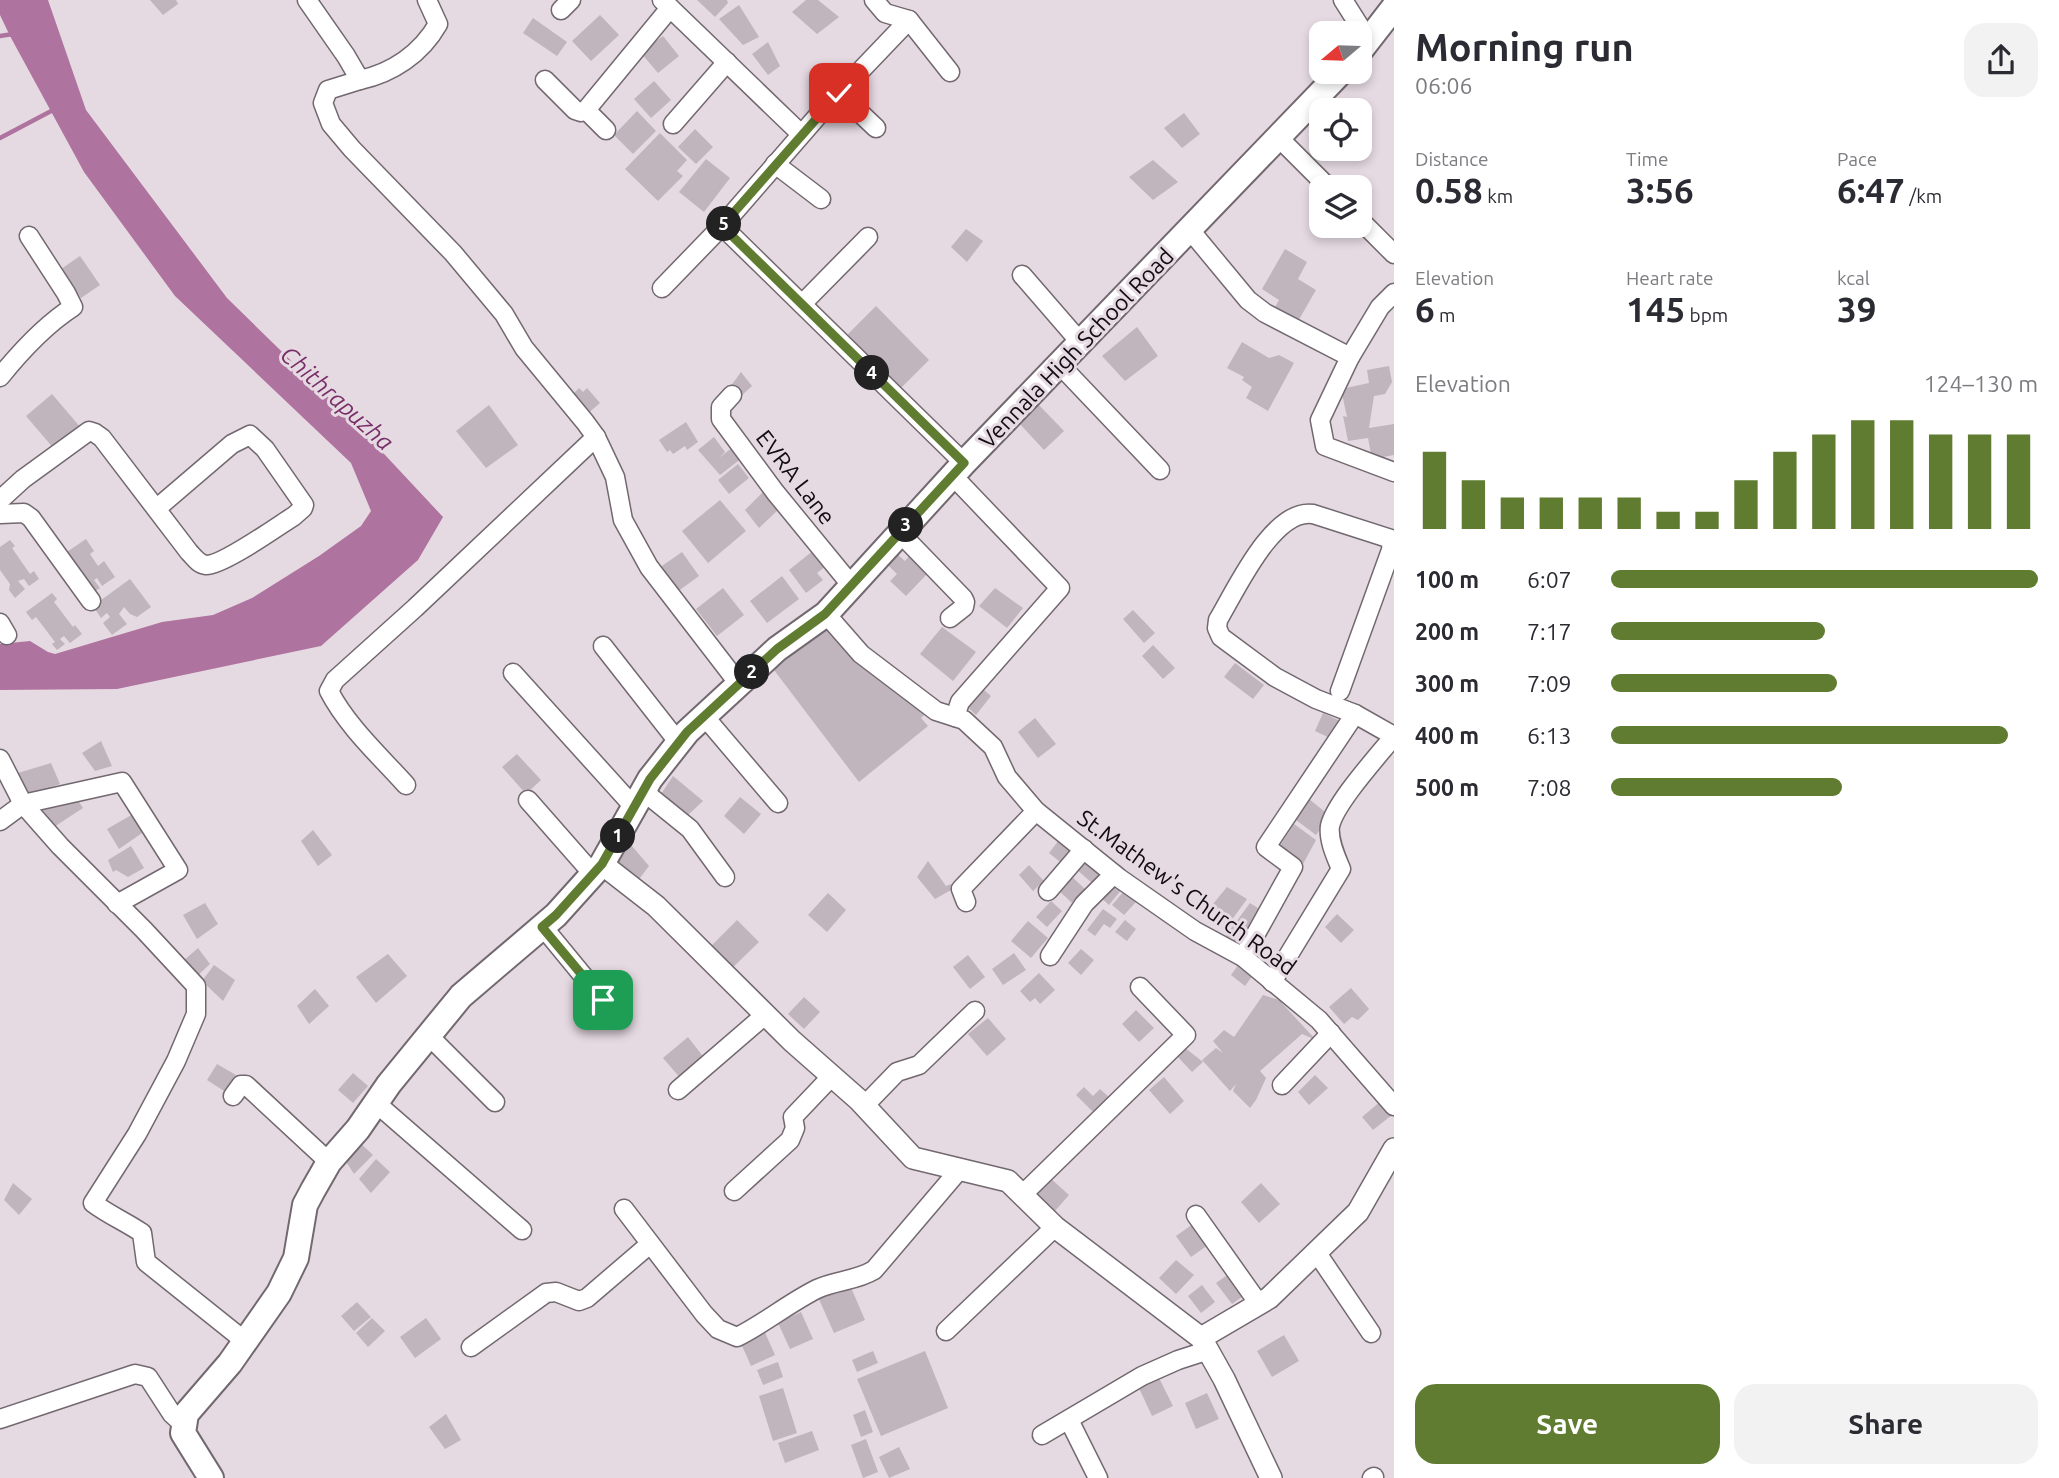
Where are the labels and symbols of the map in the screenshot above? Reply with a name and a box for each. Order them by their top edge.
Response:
north arrow [1309,21,1372,84]
pin [809,63,869,123]
pin: 5 [706,206,742,242]
street label: Vennala High School Road [974,243,1178,453]
water label: Chithrapuzha [275,340,399,456]
pin: 4 [854,356,890,390]
street label: EVRA Lane [752,425,840,529]
pin: 3 [888,508,923,542]
pin: 2 [734,654,770,690]
street label: St.Mathew's Church Road [1073,804,1301,980]
pin: 1 [600,818,636,854]
pin [573,970,633,1030]

